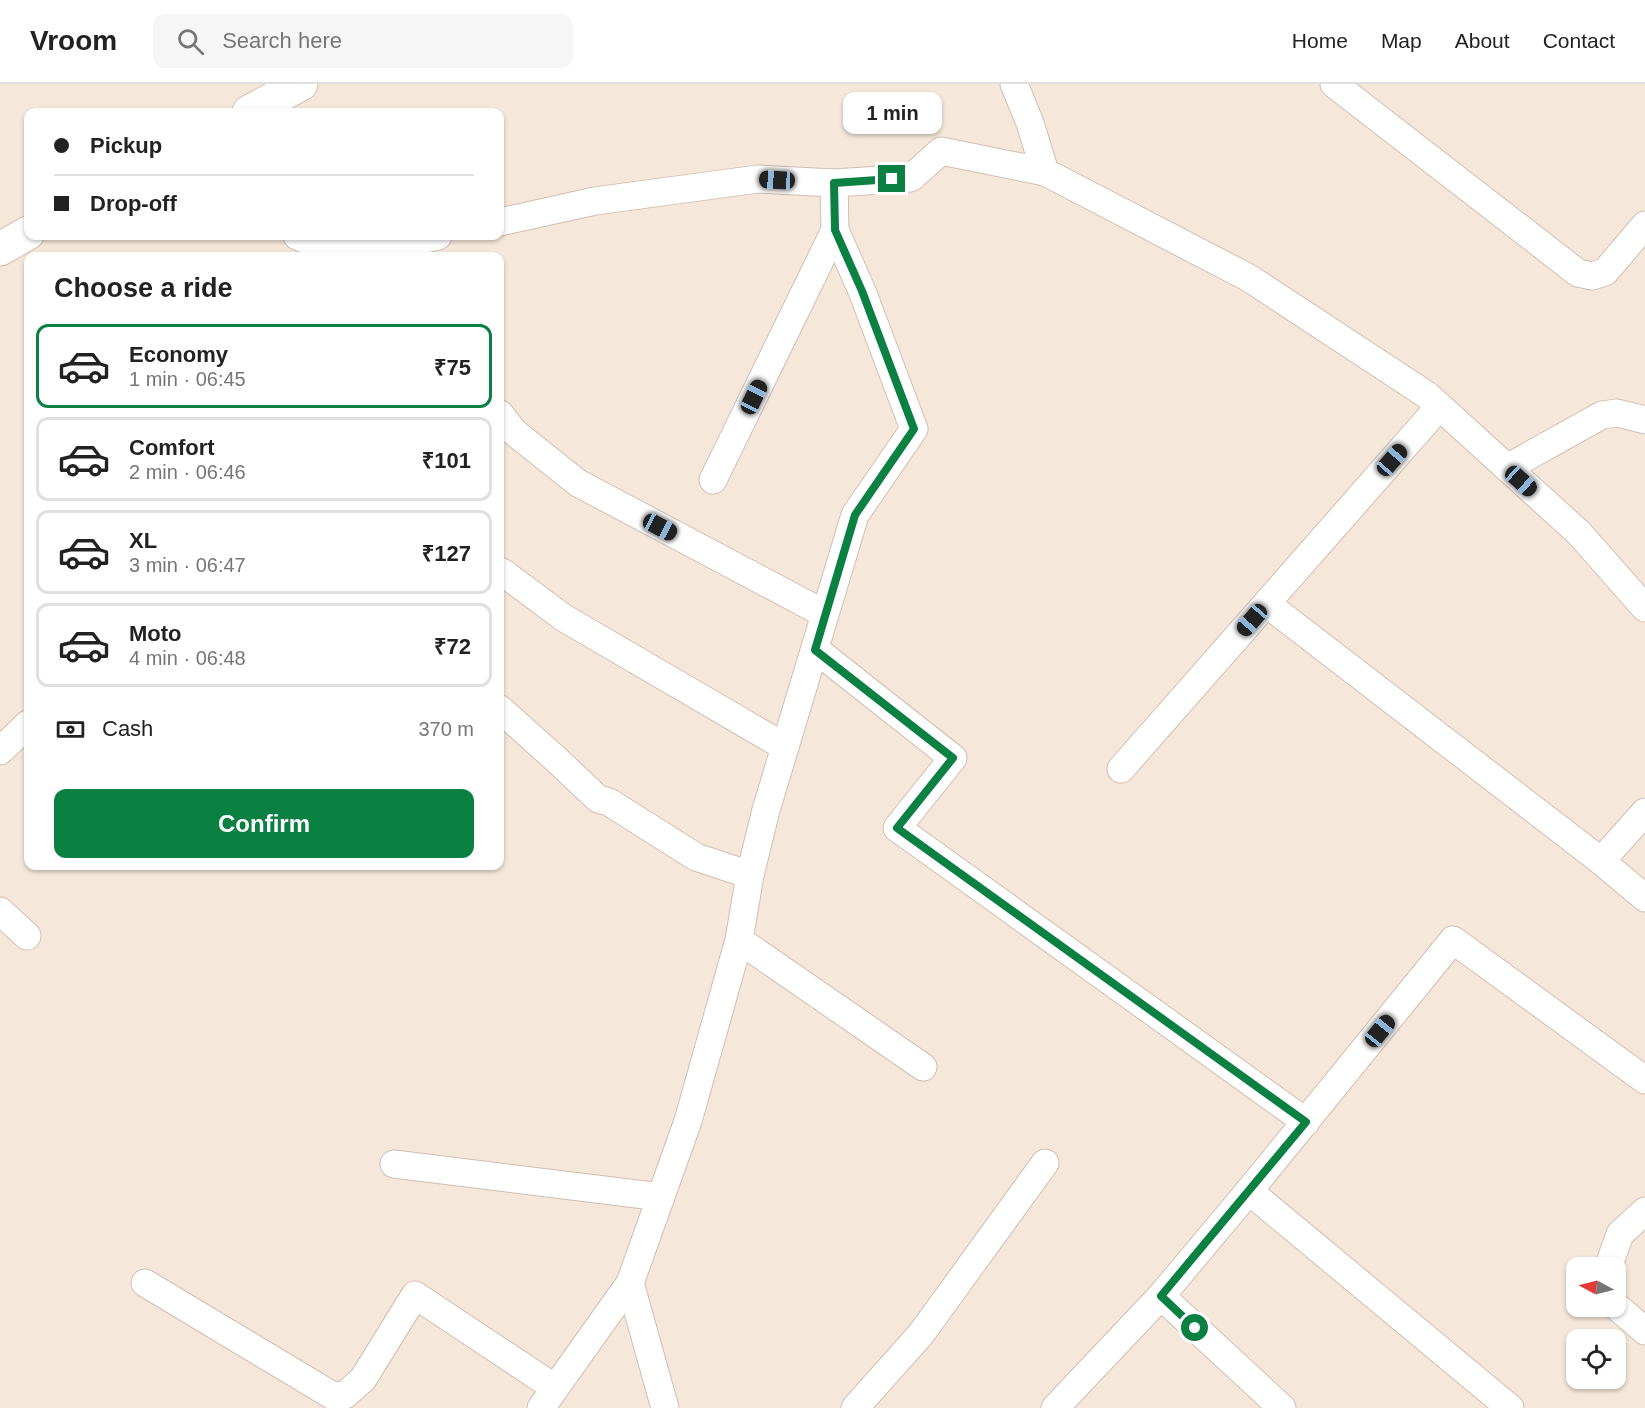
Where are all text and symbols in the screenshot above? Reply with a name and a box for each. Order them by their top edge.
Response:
search box [153,14,573,68]
text: Vroom [30,25,117,56]
icon: search [174,25,207,58]
text: Search here [222,28,342,53]
text: Home [1292,29,1348,52]
text: Map [1381,29,1422,52]
text: About [1455,29,1510,52]
text: Contact [1543,29,1615,52]
callout: 1 min [842,92,942,134]
text: 1 min [866,102,919,124]
text: Pickup [90,133,162,158]
route end [878,165,905,192]
car [759,170,795,190]
text: Drop-off [90,191,177,216]
text: Choose a ride [54,273,233,303]
icon: car [57,339,111,393]
text: Economy [129,342,228,367]
text: ₹75 [434,355,471,380]
text: 1 min · 06:45 [129,368,246,390]
car [738,377,770,417]
icon: car [57,432,111,486]
text: Comfort [129,435,215,460]
car [1373,441,1411,479]
text: ₹101 [422,448,471,473]
text: 2 min · 06:46 [129,461,246,483]
car [1502,462,1540,500]
car [640,511,680,543]
icon: car [57,525,111,579]
text: XL [129,528,157,553]
text: ₹127 [422,541,471,566]
text: 3 min · 06:47 [129,554,246,576]
car [1233,601,1271,639]
icon: car [57,618,111,672]
text: Moto [129,621,182,646]
text: ₹72 [434,634,471,659]
text: 4 min · 06:48 [129,647,246,669]
icon: cash [54,713,87,746]
text: Cash [102,716,153,741]
text: 370 m [418,718,474,740]
button: Confirm [54,789,474,858]
car [1362,1011,1398,1051]
north arrow [1566,1257,1626,1317]
map controls [1566,1257,1626,1389]
route start [1181,1314,1208,1341]
button: locate [1566,1329,1626,1389]

